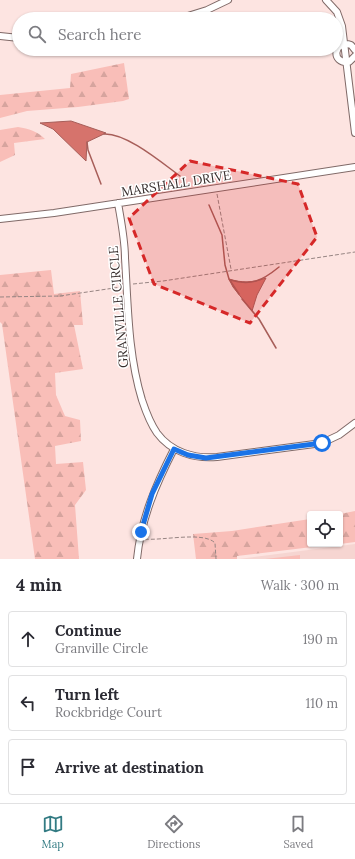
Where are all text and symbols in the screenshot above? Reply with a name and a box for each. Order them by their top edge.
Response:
search box [12,12,343,56]
icon: search [26,23,48,45]
text: Search here [58,25,141,44]
street label: MARSHALL DRIVE [120,166,232,201]
street label: GRANVILLE CIRCLE [105,245,132,369]
route start [313,434,331,452]
map controls [307,511,343,547]
button: locate [307,511,343,547]
route end [132,523,150,541]
text: 4 min [16,574,62,596]
text: Walk · 300 m [261,577,339,594]
text: Continue [55,621,121,640]
icon: ahead [17,628,39,650]
text: 190 m [303,631,338,648]
text: Granville Circle [55,640,148,657]
text: Turn left [55,685,119,704]
icon: left [17,692,39,714]
text: 110 m [305,695,338,712]
text: Rockbridge Court [55,704,162,721]
icon: arrive [17,756,39,778]
text: Arrive at destination [55,758,204,777]
tab: Map [42,813,64,851]
tab: Directions [147,813,200,851]
tab: Saved [284,813,313,851]

